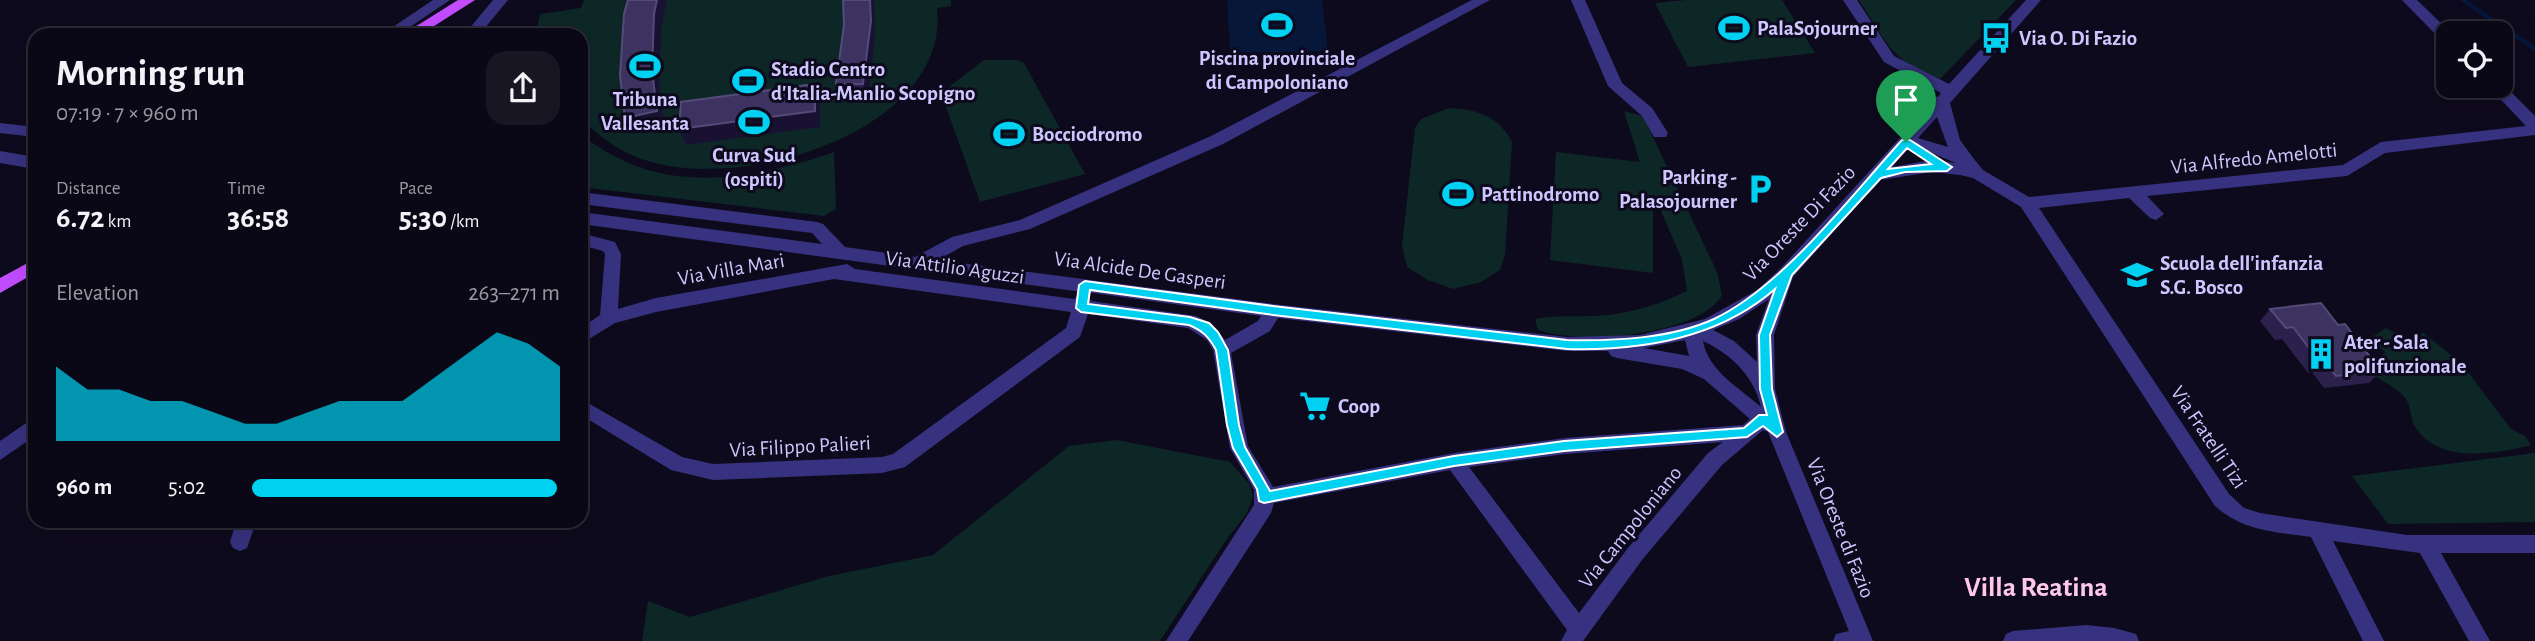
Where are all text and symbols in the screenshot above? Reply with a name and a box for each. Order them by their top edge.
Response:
sports icon: Piscina provinciale di Campoloniano [1260,8,1294,42]
sports icon: PalaSojourner [1717,11,1751,45]
place label: PalaSojourner [1757,18,1878,39]
bus stop icon: Via O. Di Fazio [1979,21,2013,55]
map controls [2436,21,2513,98]
button: locate [2436,21,2513,98]
place label: Via O. Di Fazio [2019,28,2137,49]
place label: Piscina provinciale di Campoloniano [1199,48,1355,93]
sports icon: Tribuna Vallesanta [628,49,662,83]
button: share [486,51,560,125]
text: Morning run [56,55,245,93]
place label: Stadio Centro d'Italia-Manlio Scopigno [771,59,975,104]
sports icon: Stadio Centro d'Italia-Manlio Scopigno [731,64,765,98]
pin [1876,70,1936,142]
icon: arrive [1887,81,1925,119]
place label: Tribuna Vallesanta [601,89,689,134]
text: 07:19 · 7 × 960 m [56,102,199,125]
sports icon: Curva Sud (ospiti) [737,105,771,139]
sports icon: Bocciodromo [992,117,1026,151]
place label: Bocciodromo [1032,124,1142,145]
street label: Via Alfredo Amelotti [2170,139,2338,178]
place label: Curva Sud (ospiti) [712,145,796,190]
street label: Via Oreste Di Fazio [1739,162,1860,285]
place label: Parking - Palasojourner [1619,167,1738,212]
parking icon: Parking - Palasojourner [1743,172,1777,206]
sports icon: Pattinodromo [1441,177,1475,211]
text: Distance [56,179,120,198]
text: Time [227,179,265,198]
text: Pace [399,179,433,198]
place label: Pattinodromo [1481,184,1599,205]
text: 6.72 [56,203,104,233]
text: 36:58 [227,203,289,233]
text: 5:30 [399,203,447,233]
text: km [104,212,131,231]
text: /km [447,212,480,231]
street label: Via Attilio Aguzzi [884,247,1026,288]
street label: Via Alcide De Gasperi [1053,248,1227,293]
street label: Via Villa Mari [676,250,786,289]
place label: Scuola dell'infanzia S.G. Bosco [2160,253,2323,298]
school or university icon: Scuola dell'infanzia S.G. Bosco [2120,258,2154,292]
text: Elevation [56,282,139,305]
text: 263–271 m [468,282,560,305]
place label: Ater - Sala polifunzionale [2344,332,2466,377]
building icon: Ater - Sala polifunzionale [2304,337,2338,371]
street label: Via Fratelli Tizi [2167,382,2251,492]
supermarket icon: Coop [1298,389,1332,423]
place label: Coop [1338,396,1380,417]
street label: Via Filippo Palieri [729,432,871,461]
street label: Via Oreste di Fazio [1803,455,1878,601]
street label: Via Campoloniano [1575,462,1686,592]
text: 960 m [56,476,112,499]
text: 5:02 [168,476,206,499]
district label: Villa Reatina [1964,574,2108,602]

